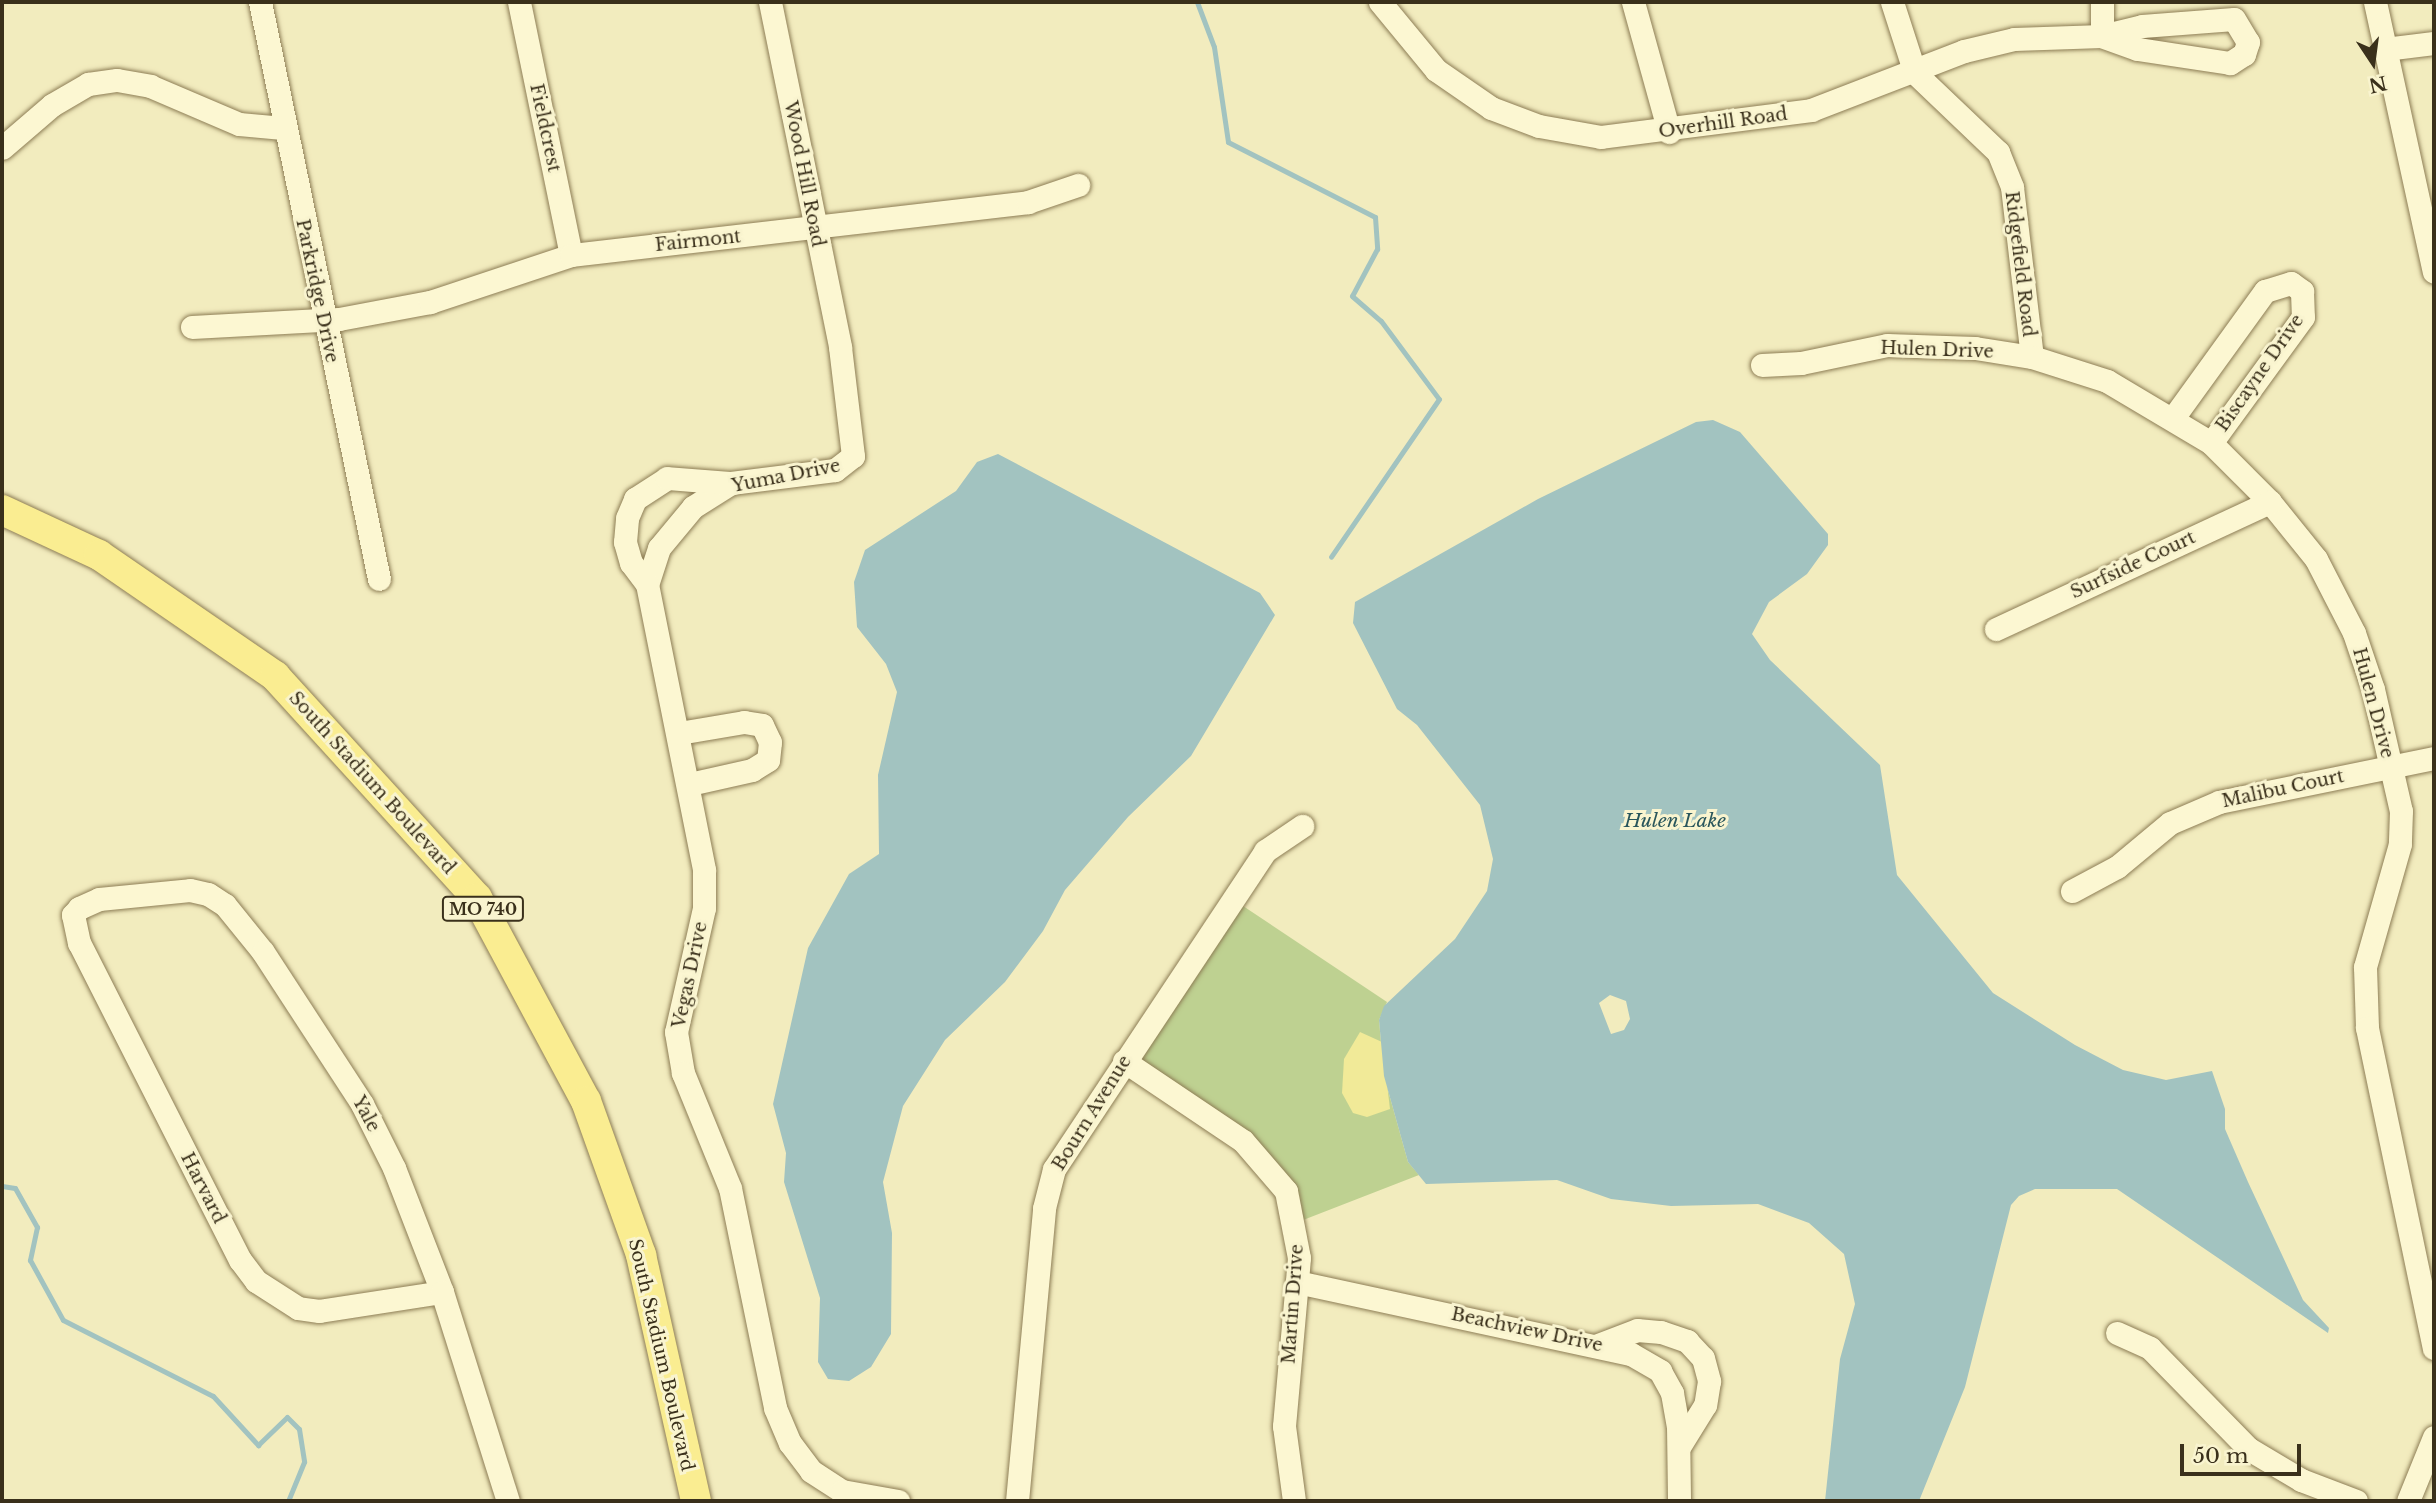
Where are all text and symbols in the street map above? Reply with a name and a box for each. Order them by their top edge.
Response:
north arrow [2338,28,2408,98]
text: N [2367,71,2389,97]
street label: Fieldcrest [525,82,565,174]
street label: Wood Hill Road [779,99,829,249]
street label: Overhill Road [1657,103,1789,143]
street label: Ridgefield Road [2000,190,2040,338]
street label: Parkridge Drive [291,217,343,365]
street label: Fairmont [654,226,742,256]
street label: Biscayne Drive [2212,310,2308,436]
street label: Hulen Drive [1880,337,1994,363]
street label: Yuma Drive [730,455,842,497]
street label: Surfside Court [2067,527,2199,603]
street label: Hulen Drive [2348,645,2398,761]
street label: South Stadium Boulevard [284,687,460,879]
street label: Malibu Court [2220,766,2346,812]
water label: Hulen Lake [1624,810,1726,832]
road number: MO 740 [441,897,525,922]
street label: Vegas Drive [668,920,712,1030]
street label: Bourn Avenue [1048,1051,1136,1175]
street label: Yale [348,1092,384,1136]
street label: Harvard [176,1149,230,1227]
street label: South Stadium Boulevard [624,1237,698,1473]
street label: Martin Drive [1278,1243,1308,1365]
street label: Beachview Drive [1449,1303,1605,1357]
scale bar [2184,1430,2305,1474]
text: 50 m [2193,1443,2248,1469]

